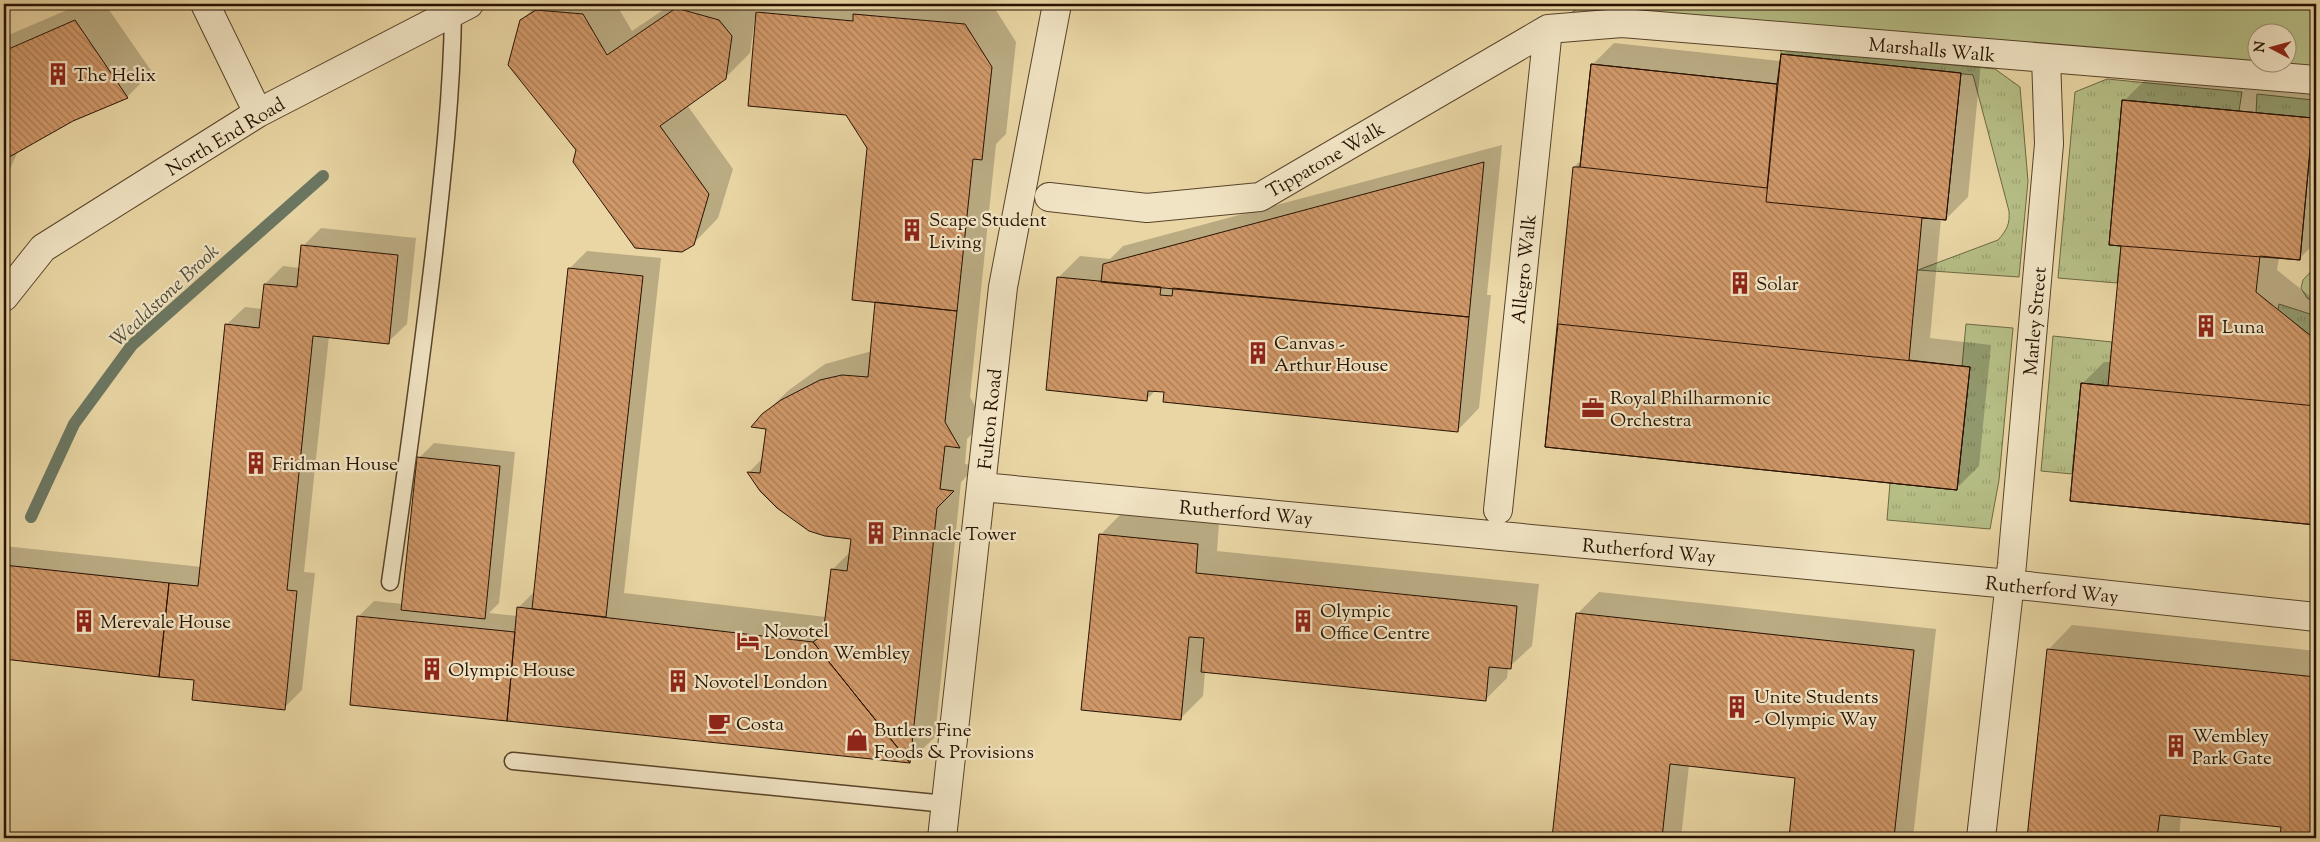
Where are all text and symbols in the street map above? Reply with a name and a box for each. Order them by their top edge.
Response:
north arrow [2248,22,2298,72]
street label: Marshalls Walk [1867,32,1997,71]
text: N [2251,40,2272,53]
building icon: The Helix [45,61,71,87]
place label: The Helix [74,63,156,90]
street label: North End Road [162,92,291,184]
street label: Tippatone Walk [1262,116,1391,206]
place label: Scape Student Living [929,208,1047,257]
street label: Allegro Walk [1506,212,1545,325]
building icon: Scape Student Living [899,217,925,243]
water label: Wealdstone Brook [105,238,227,355]
street label: Marley Street [2018,265,2055,377]
building icon: Solar [1727,270,1753,296]
place label: Solar [1756,272,1799,299]
building icon: Luna [2193,313,2219,339]
place label: Luna [2222,315,2265,342]
place label: Canvas - Arthur House [1274,331,1389,380]
building icon: Canvas - Arthur House [1245,340,1271,366]
street label: Fulton Road [973,367,1010,471]
place label: Royal Philharmonic Orchestra [1610,386,1771,435]
office icon: Royal Philharmonic Orchestra [1580,395,1606,421]
building icon: Fridman House [243,450,269,476]
place label: Fridman House [272,452,398,479]
street label: Rutherford Way [1178,495,1314,534]
building icon: Pinnacle Tower [863,520,889,546]
place label: Pinnacle Tower [892,522,1016,549]
street label: Rutherford Way [1581,533,1717,572]
street label: Rutherford Way [1984,571,2120,612]
place label: Olympic Office Centre [1320,599,1430,648]
building icon: Merevale House [71,608,97,634]
building icon: Olympic Office Centre [1290,608,1316,634]
place label: Merevale House [100,610,231,637]
place label: Novotel London Wembley [764,619,911,668]
hotel icon: Novotel London Wembley [735,628,761,654]
building icon: Olympic House [419,656,445,682]
place label: Olympic House [448,658,576,685]
building icon: Novotel London [665,668,691,694]
place label: Novotel London [694,670,828,697]
place label: Unite Students - Olympic Way [1754,685,1879,734]
building icon: Unite Students - Olympic Way [1724,694,1750,720]
cafe icon: Costa [706,710,732,736]
place label: Costa [736,712,784,739]
place label: Butlers Fine Foods & Provisions [874,718,1034,767]
place label: Wembley Park Gate [2192,724,2272,773]
shop icon: Butlers Fine Foods & Provisions [844,727,870,753]
building icon: Wembley Park Gate [2163,733,2189,759]

